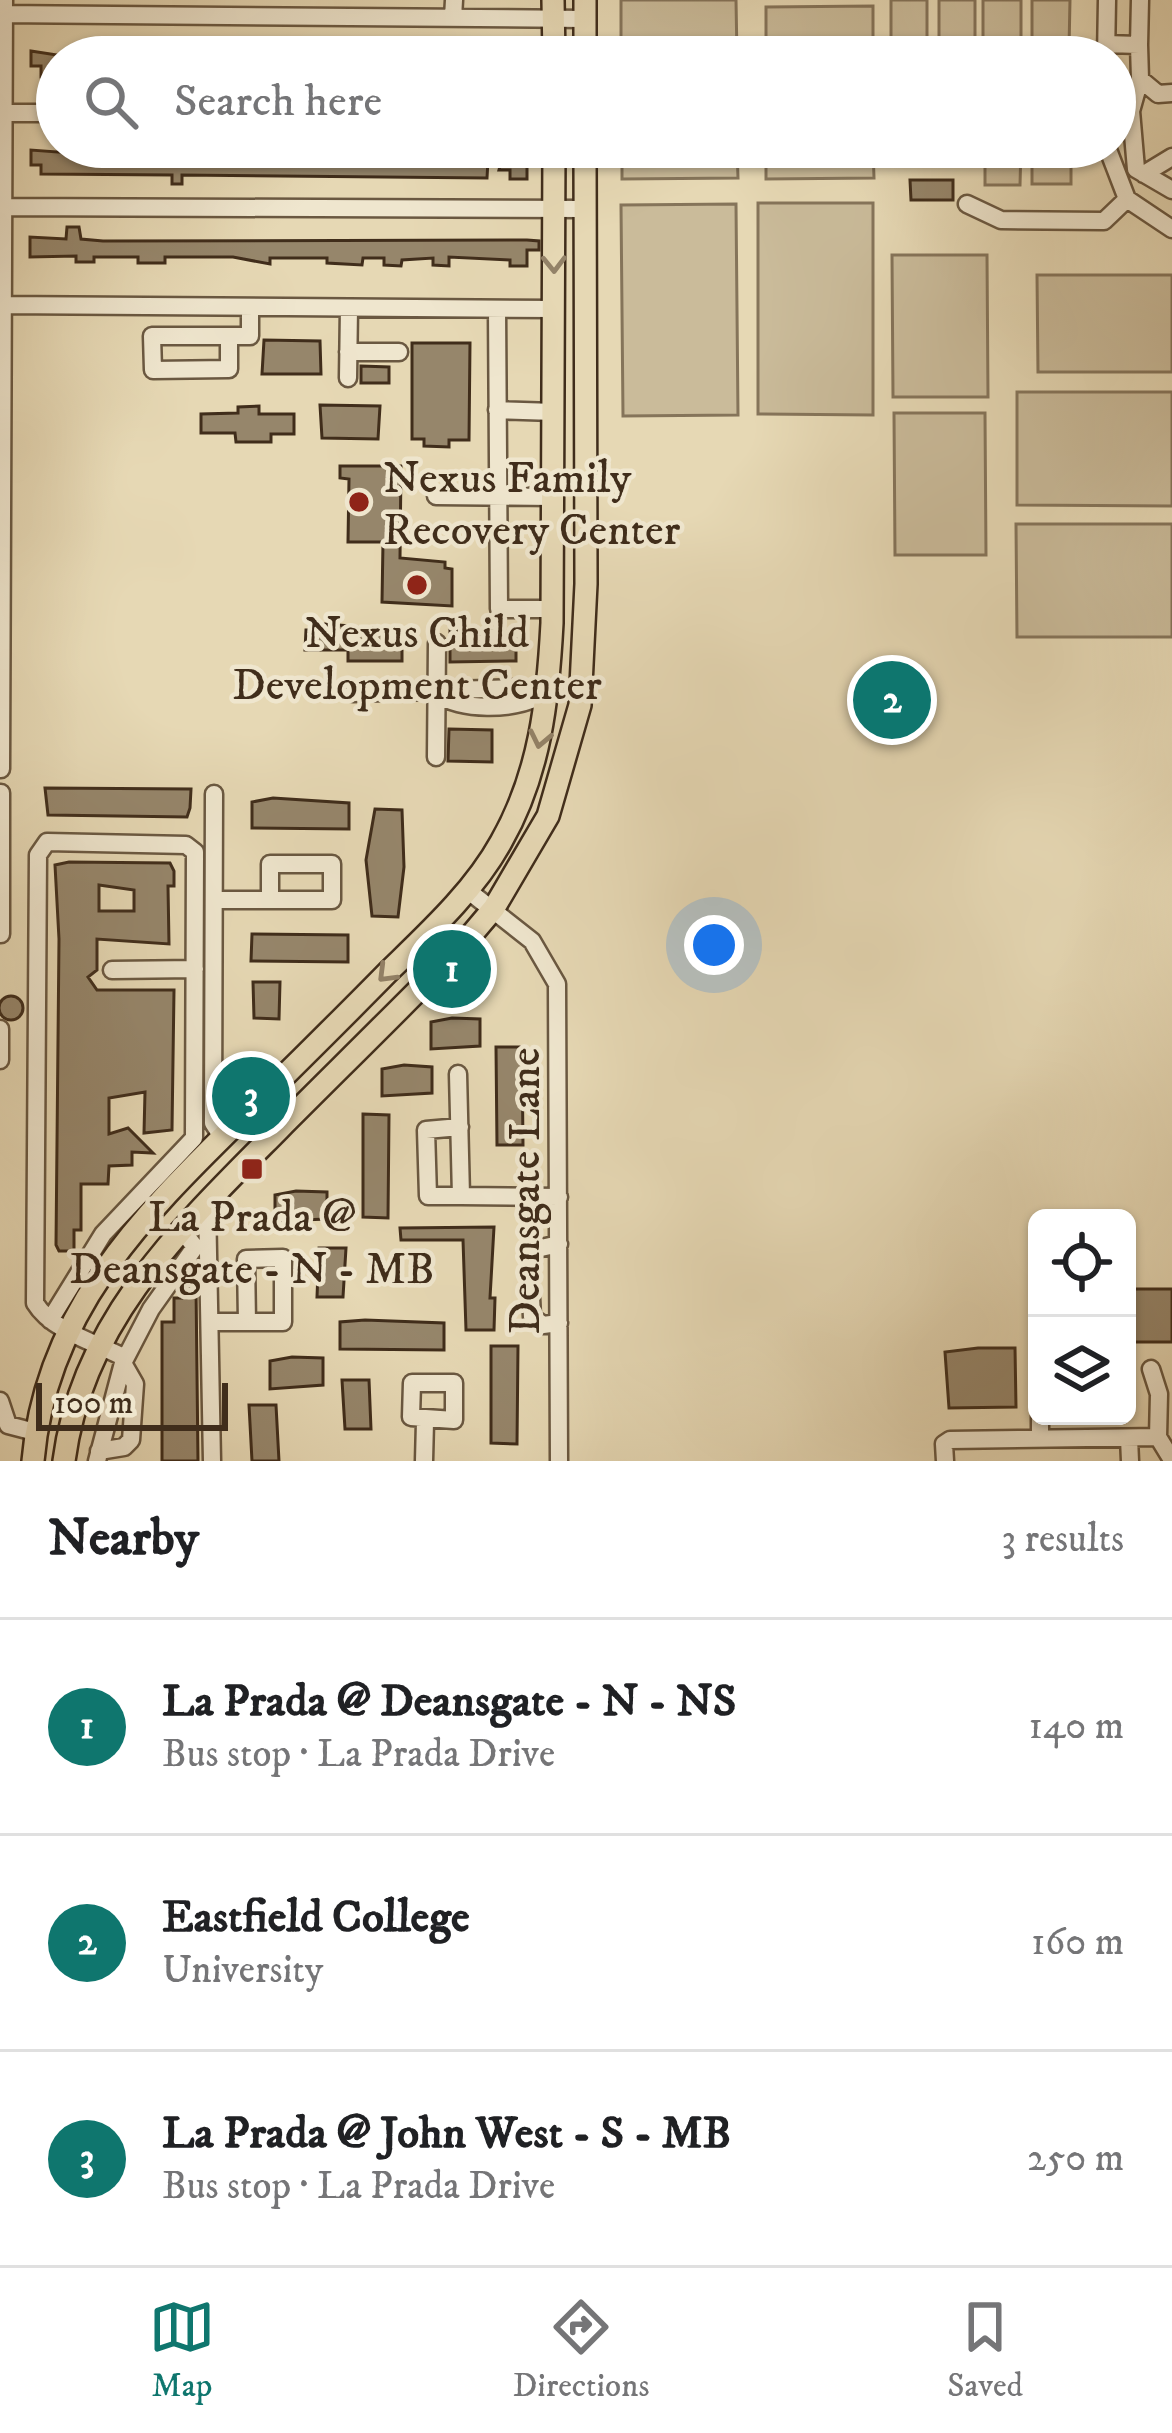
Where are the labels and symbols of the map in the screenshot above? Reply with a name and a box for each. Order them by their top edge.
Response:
one-way arrow [541,256,567,274]
place label: Nexus Family Recovery Center [383,451,681,559]
marker: Nexus Family Recovery Center [346,489,372,515]
marker: Nexus Child Development Center [404,572,430,598]
place label: Nexus Child Development Center [232,606,602,714]
pin: 2 [853,655,931,745]
one-way arrow [528,728,553,748]
your location [684,915,744,975]
pin: 1 [413,924,491,1014]
one-way arrow [379,960,401,982]
street label: Deansgate Lane [498,1047,554,1335]
pin: 3 [212,1051,290,1141]
marker: La Prada @ Deansgate - N - MB [239,1156,265,1182]
place label: La Prada @ Deansgate - N - MB [69,1190,435,1298]
scale bar [36,1377,228,1430]

